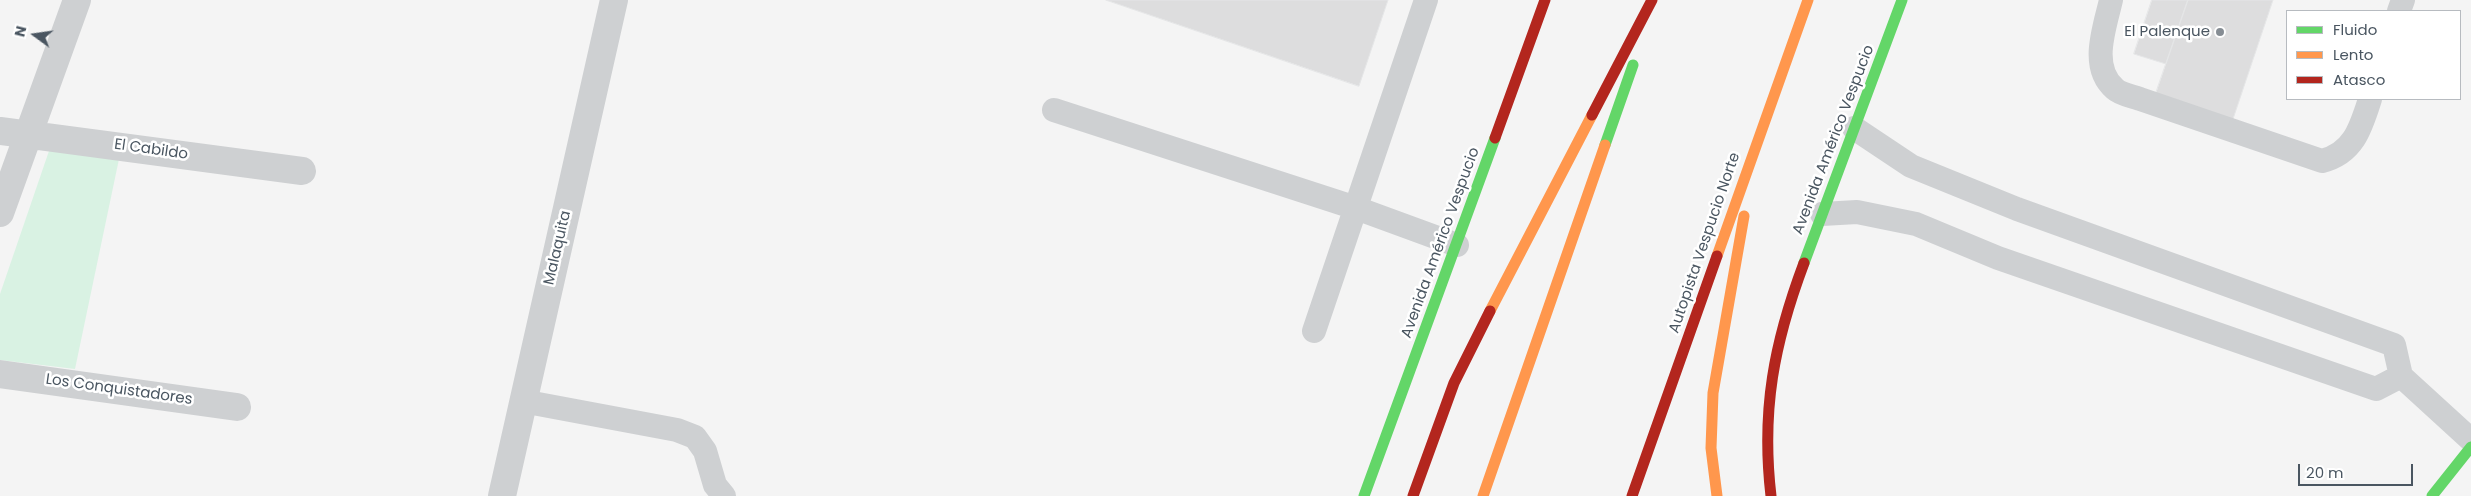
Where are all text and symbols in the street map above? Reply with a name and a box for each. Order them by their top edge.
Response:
north arrow [10,10,60,60]
legend [2286,10,2461,100]
text: Fluido [2333,19,2377,40]
place label: El Palenque [2124,23,2210,41]
text: N [9,24,31,39]
marker: El Palenque [2214,26,2226,38]
street label: Avenida Américo Vespucio [1789,43,1879,237]
text: Lento [2333,44,2373,65]
text: Atasco [2333,69,2385,90]
street label: El Cabildo [113,136,189,164]
street label: Avenida Américo Vespucio [1398,145,1484,341]
street label: Autopista Vespucio Norte [1666,150,1744,336]
street label: Malaquita [541,209,575,287]
street label: Los Conquistadores [44,371,194,409]
scale bar [2301,454,2416,486]
text: 20 m [2306,462,2344,483]

